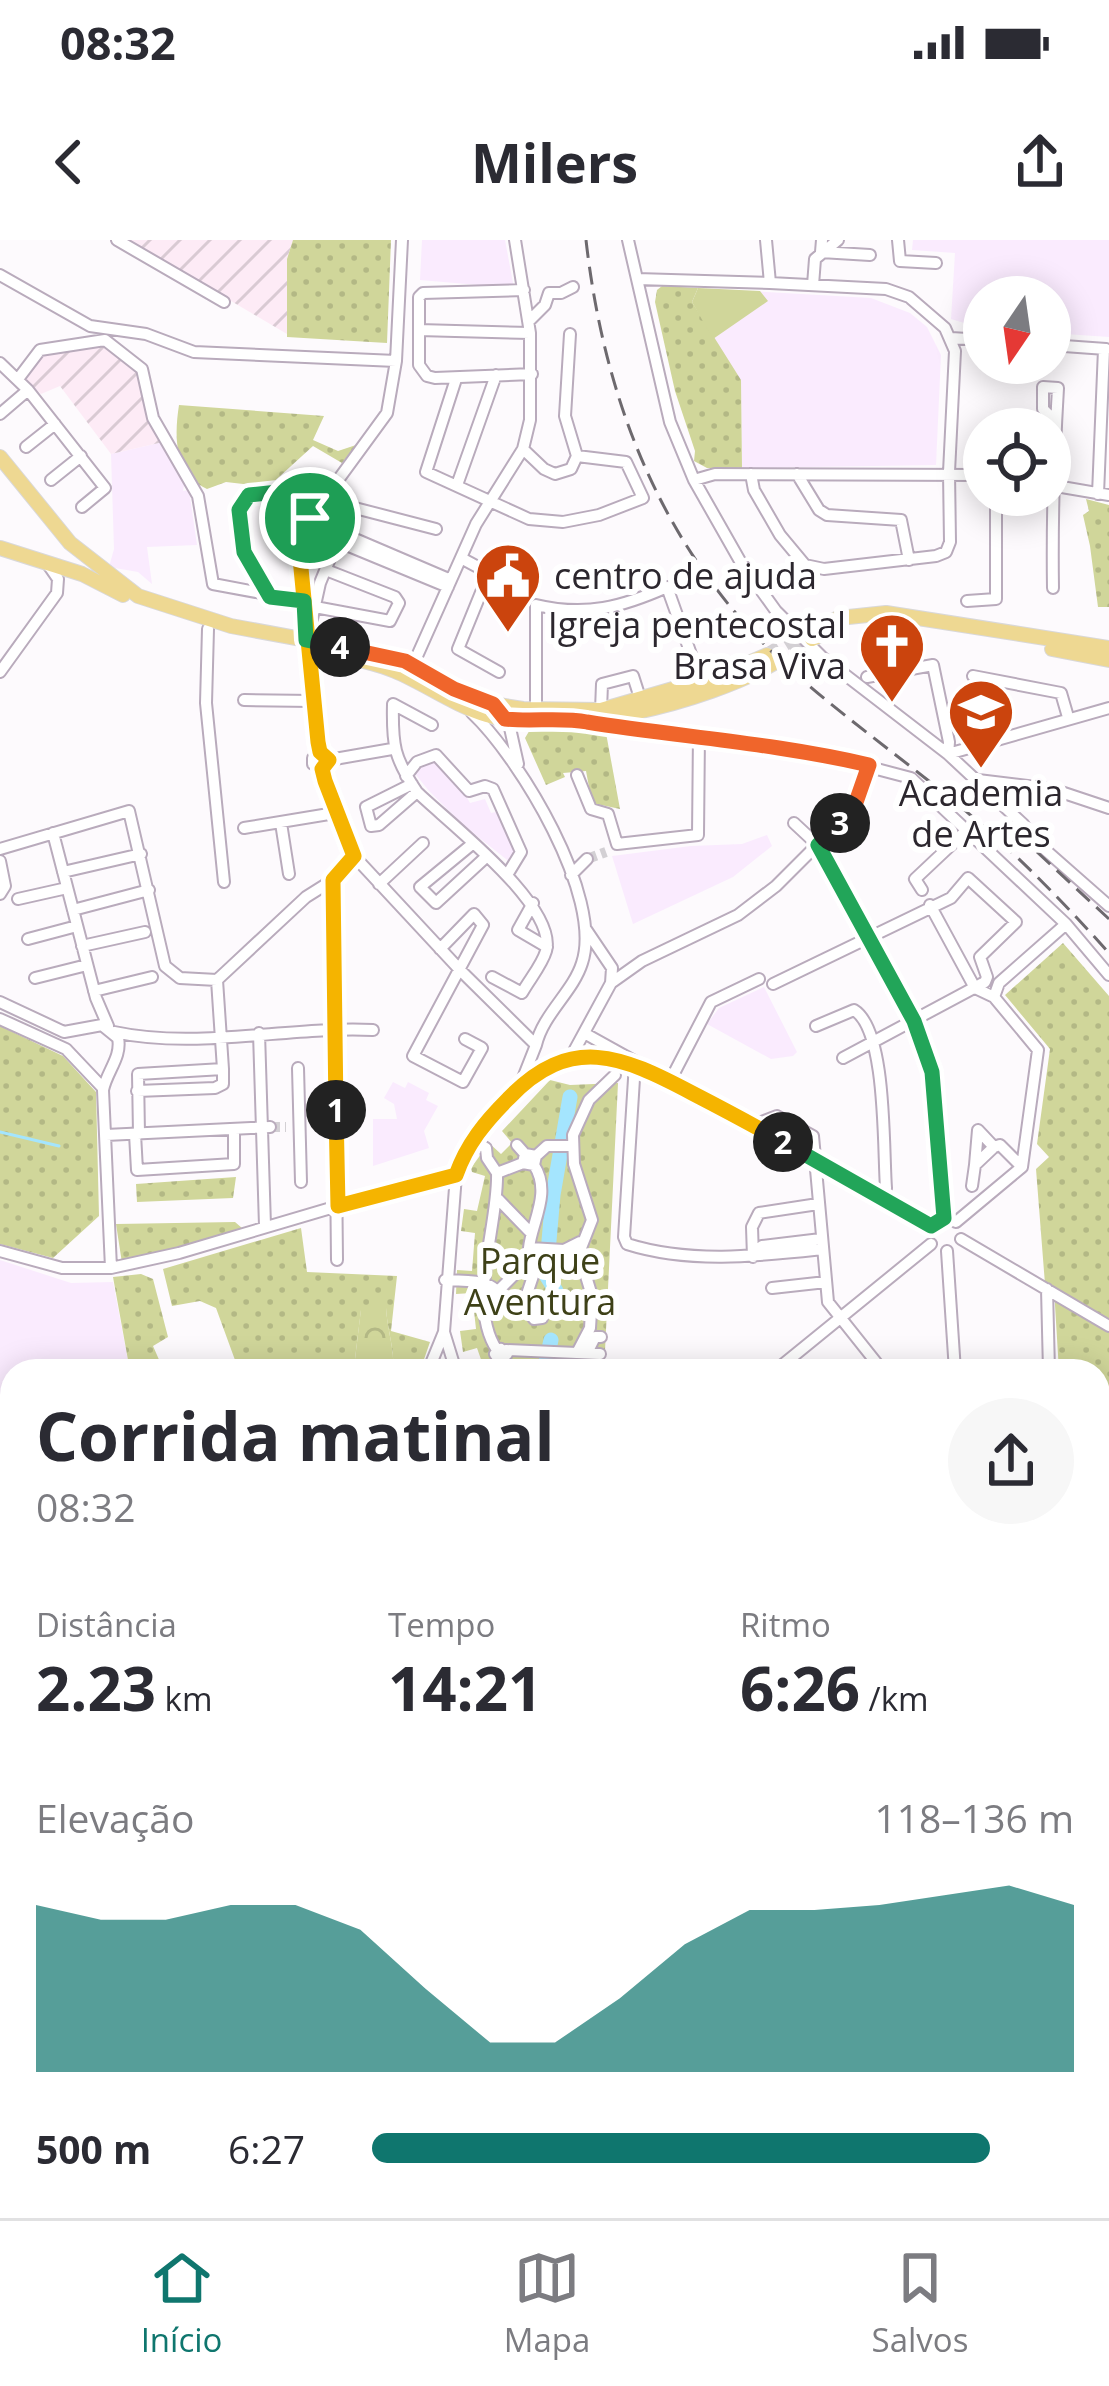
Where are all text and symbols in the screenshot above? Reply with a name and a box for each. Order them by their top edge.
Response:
text: 08:32 [60,12,176,73]
text: Milers [471,125,638,199]
icon: back [36,129,102,195]
icon: share [1007,129,1073,195]
north arrow [963,276,1071,384]
map controls [963,276,1071,516]
button: locate [963,408,1071,516]
pin [259,467,361,569]
icon: arrive [277,485,343,551]
public building icon: centro de ajuda [473,541,543,635]
place label: centro de ajuda [554,551,817,600]
place label: Igreja pentecostal Brasa Viva [548,600,846,690]
church icon: Igreja pentecostal Brasa Viva [857,611,927,705]
pin: 4 [310,617,370,677]
text: 4 [331,624,349,669]
school or university icon: Academia de Artes [946,677,1016,771]
place label: Academia de Artes [899,768,1063,858]
pin: 3 [810,793,870,853]
text: 3 [831,800,849,845]
pin: 1 [306,1080,366,1140]
text: 1 [327,1087,345,1132]
pin: 2 [753,1112,813,1172]
text: 2 [774,1119,792,1164]
park label: Parque Aventura [464,1236,616,1326]
text: Corrida matinal [36,1390,555,1480]
button: share [948,1398,1074,1524]
text: 08:32 [36,1480,135,1533]
text: Distância [36,1602,177,1647]
text: Tempo [388,1602,495,1647]
text: Ritmo [740,1602,831,1647]
text: 2.23 [36,1647,156,1729]
text: 14:21 [388,1647,542,1729]
text: 6:26 [740,1647,860,1729]
text: km [156,1676,213,1721]
text: /km [860,1676,929,1721]
text: Elevação [36,1791,194,1844]
text: 118–136 m [874,1791,1074,1844]
text: 500 m [36,2122,151,2175]
text: 6:27 [228,2122,305,2175]
tab: Início [141,2245,222,2362]
tab: Mapa [504,2245,590,2362]
tab: Salvos [872,2245,968,2362]

